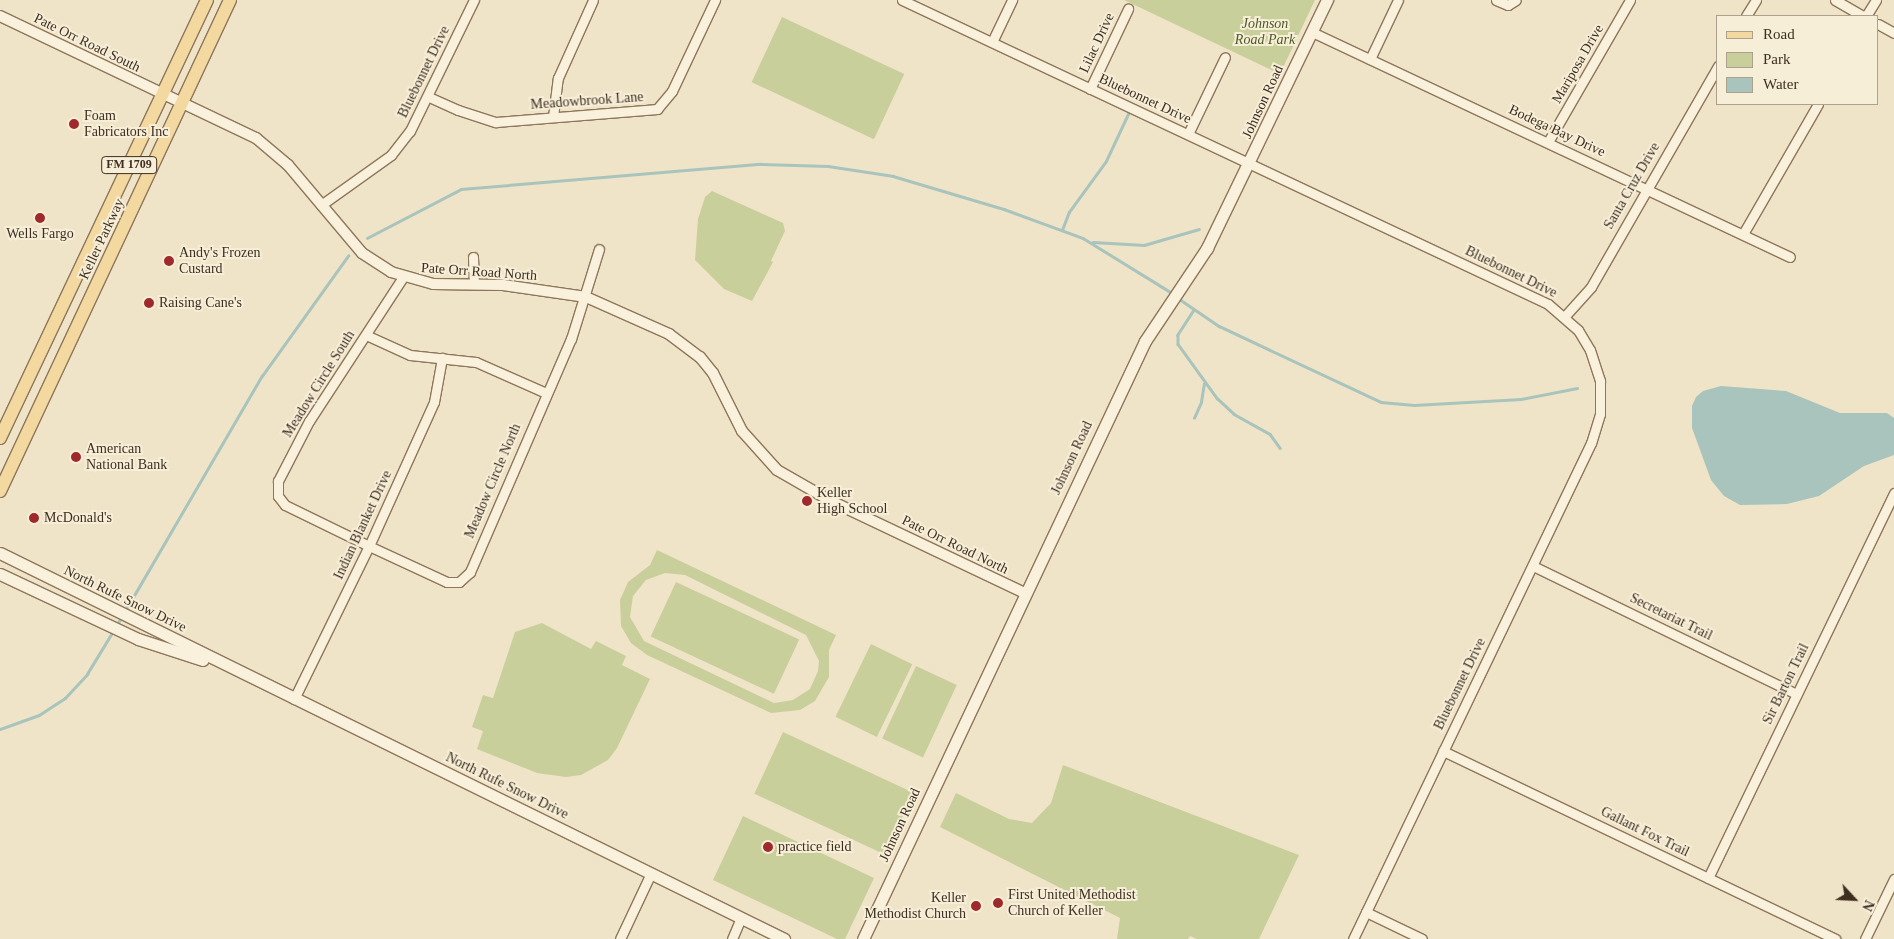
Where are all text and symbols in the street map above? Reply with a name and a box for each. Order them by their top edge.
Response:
street label: Pate Orr Road South [31,10,143,76]
street label: Lilac Drive [1076,10,1118,76]
legend [1716,15,1879,105]
park label: Johnson Road Park [1235,16,1295,48]
street label: Mariposa Drive [1549,22,1607,106]
street label: Bluebonnet Drive [395,23,453,121]
text: Road [1763,26,1795,42]
text: Park [1763,51,1791,67]
street label: Johnson Road [1239,63,1287,141]
street label: Bluebonnet Drive [1096,70,1194,128]
text: Water [1763,76,1798,92]
street label: Meadowbrook Lane [530,89,644,113]
street label: Bodega Bay Drive [1506,101,1608,161]
place label: Foam Fabricators Inc [84,108,168,140]
marker: Foam Fabricators Inc [68,118,80,130]
street label: Santa Cruz Drive [1600,140,1664,232]
road number: FM 1709 [100,156,158,174]
street label: Keller Parkway [76,196,128,282]
marker: Wells Fargo [34,212,46,224]
place label: Wells Fargo [6,226,74,242]
street label: Bluebonnet Drive [1462,243,1560,301]
place label: Andy's Frozen Custard [179,245,260,278]
marker: Andy's Frozen Custard [163,255,175,267]
street label: Pate Orr Road North [420,260,538,284]
place label: Raising Cane's [159,295,242,311]
marker: Raising Cane's [143,297,155,309]
street label: Meadow Circle South [279,327,359,441]
street label: Johnson Road [1048,419,1096,497]
street label: Meadow Circle North [461,421,525,541]
place label: American National Bank [86,441,167,474]
marker: American National Bank [70,451,82,463]
street label: Indian Blanket Drive [330,468,396,582]
place label: Keller High School [817,485,887,518]
marker: Keller High School [801,495,813,507]
place label: McDonald's [44,510,112,526]
marker: McDonald's [28,512,40,524]
street label: Pate Orr Road North [899,512,1011,578]
street label: North Rufe Snow Drive [61,562,189,636]
street label: Secretariat Trail [1627,590,1715,644]
street label: Bluebonnet Drive [1431,635,1489,733]
street label: Sir Barton Trail [1759,641,1813,727]
street label: North Rufe Snow Drive [443,749,571,823]
street label: Johnson Road [876,786,924,864]
street label: Gallant Fox Trail [1598,803,1692,861]
place label: practice field [778,839,851,855]
marker: practice field [762,841,774,853]
north arrow [1829,874,1879,924]
place label: First United Methodist Church of Keller [1008,887,1136,920]
place label: Keller Methodist Church [865,890,966,922]
marker: First United Methodist Church of Keller [992,897,1004,909]
text: N [1859,898,1877,913]
marker: Keller Methodist Church [970,900,982,912]

